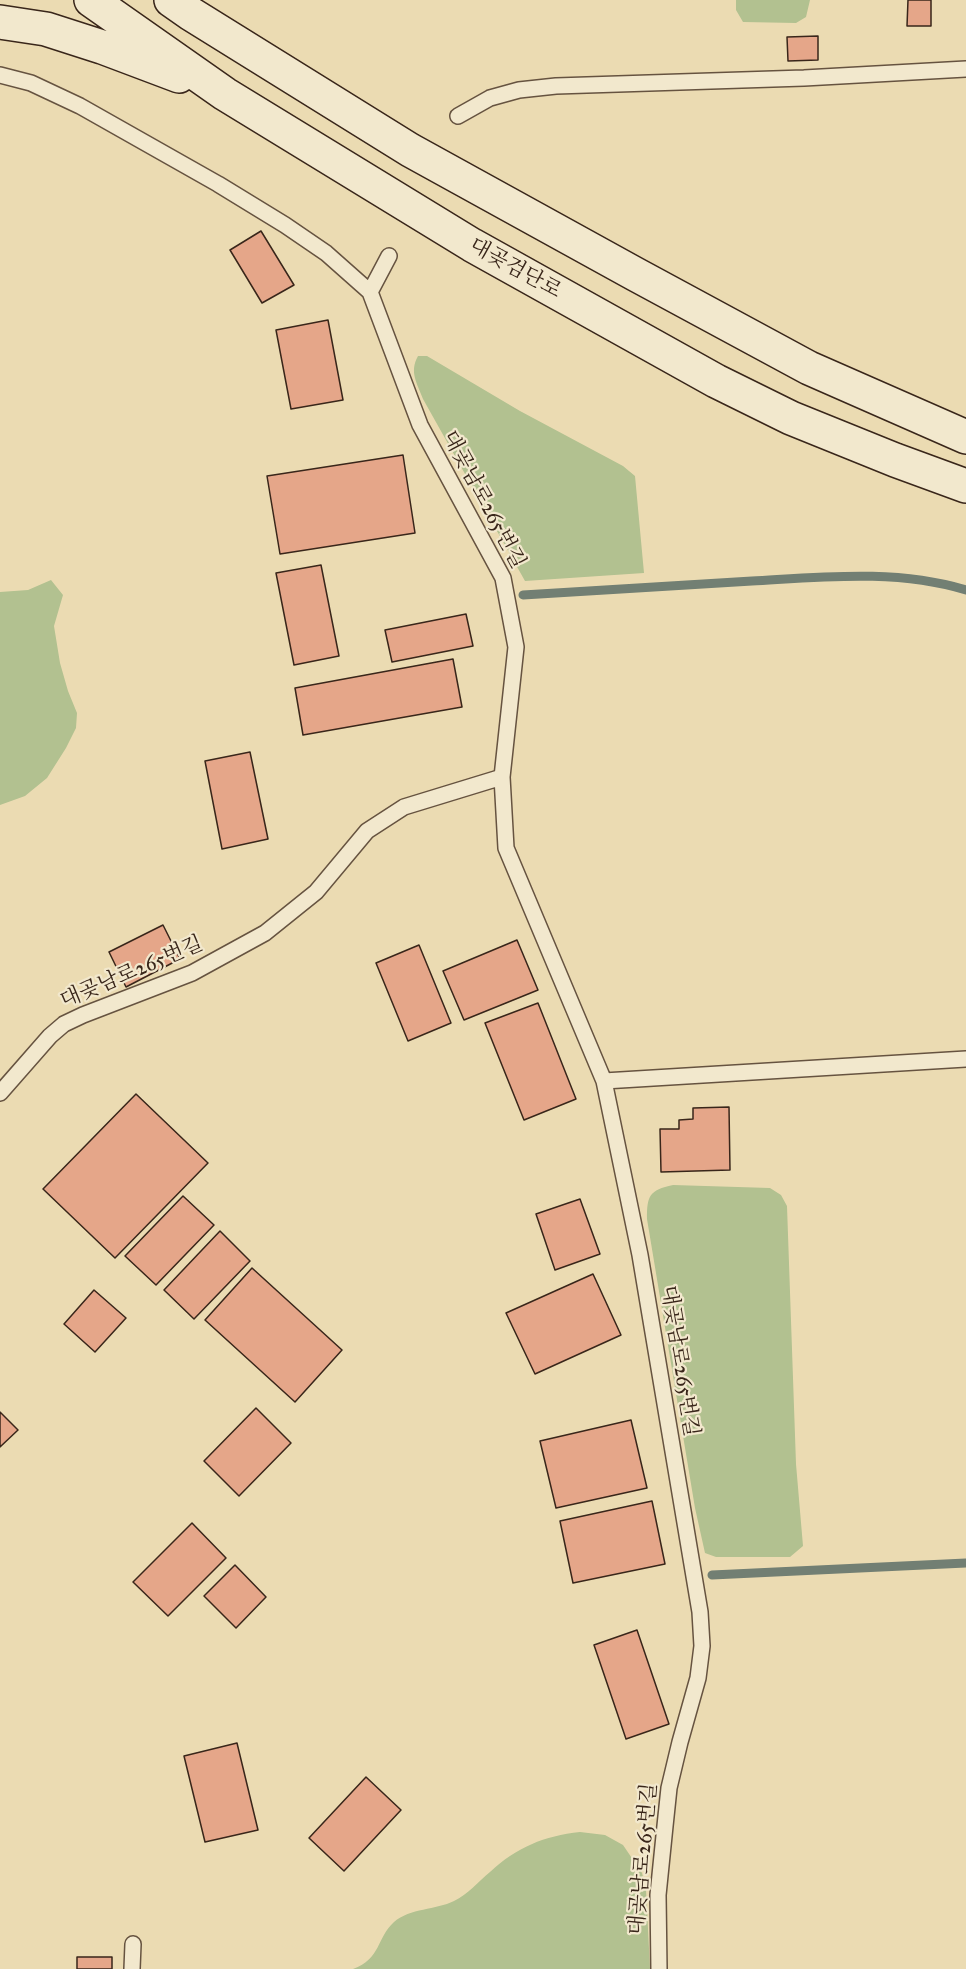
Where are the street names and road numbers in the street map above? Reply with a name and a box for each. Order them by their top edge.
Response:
street label: 대곶검단로 [465,233,565,305]
street label: 대곶남로265번길 [436,427,530,573]
street label: 대곶남로265번길 [57,932,207,1014]
street label: 대곶남로265번길 [655,1284,703,1438]
street label: 대곶남로265번길 [625,1782,663,1936]

